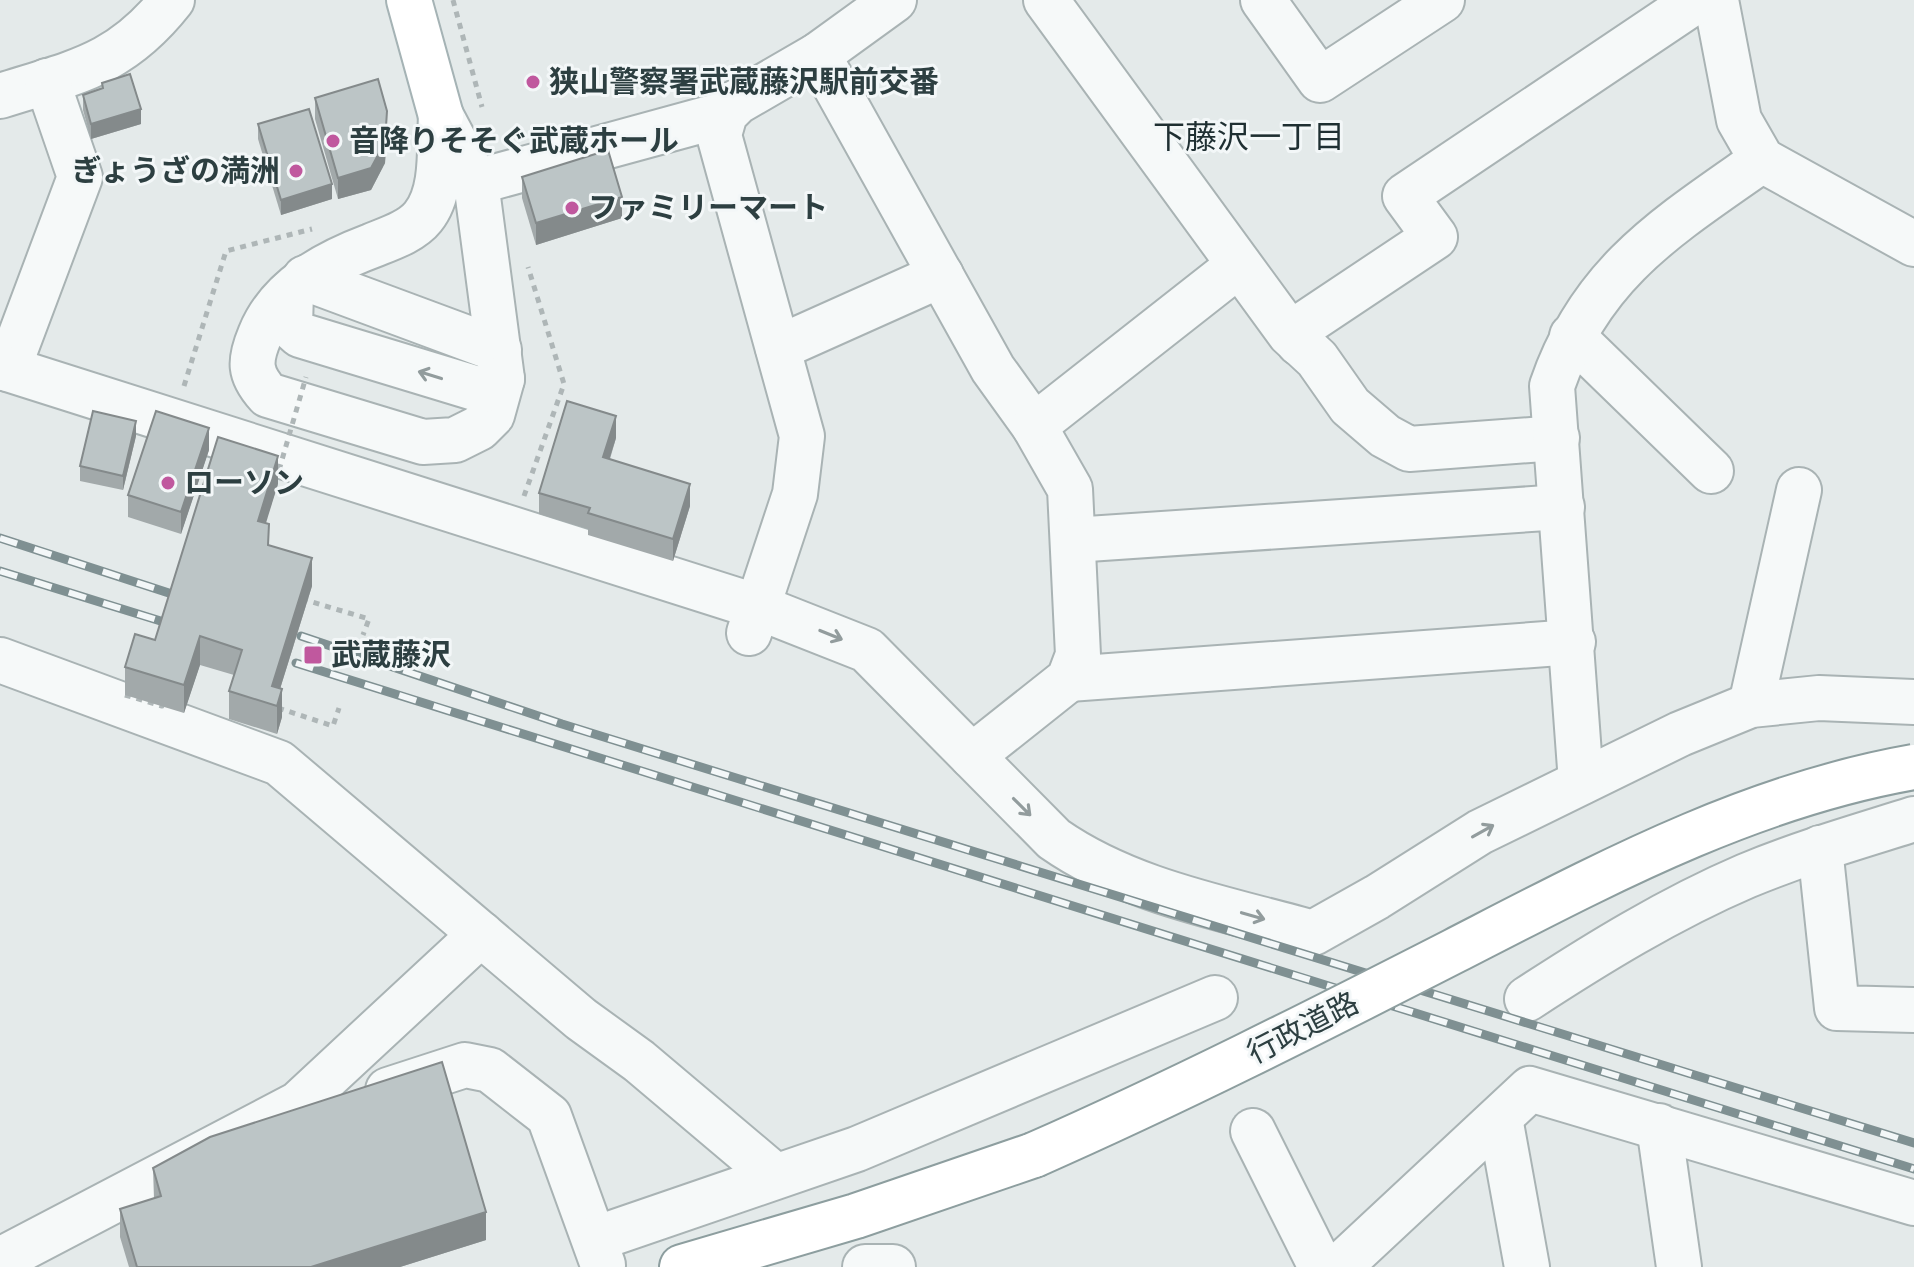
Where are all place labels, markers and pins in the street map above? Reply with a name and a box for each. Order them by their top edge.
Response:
place label: 狭山警察署武蔵藤沢駅前交番 [549,62,939,101]
marker: 狭山警察署武蔵藤沢駅前交番 [524,73,542,91]
place label: 音降りそそぐ武蔵ホール [349,121,679,160]
marker: 音降りそそぐ武蔵ホール [324,132,342,150]
place label: ぎょうざの満洲 [72,151,280,190]
marker: ぎょうざの満洲 [287,162,305,180]
place label: ファミリーマート [588,188,828,227]
marker: ファミリーマート [563,199,581,217]
place label: ローソン [184,463,304,502]
marker: ローソン [159,474,177,492]
place label: 武蔵藤沢 [331,635,451,674]
marker: 武蔵藤沢 [302,644,324,666]

